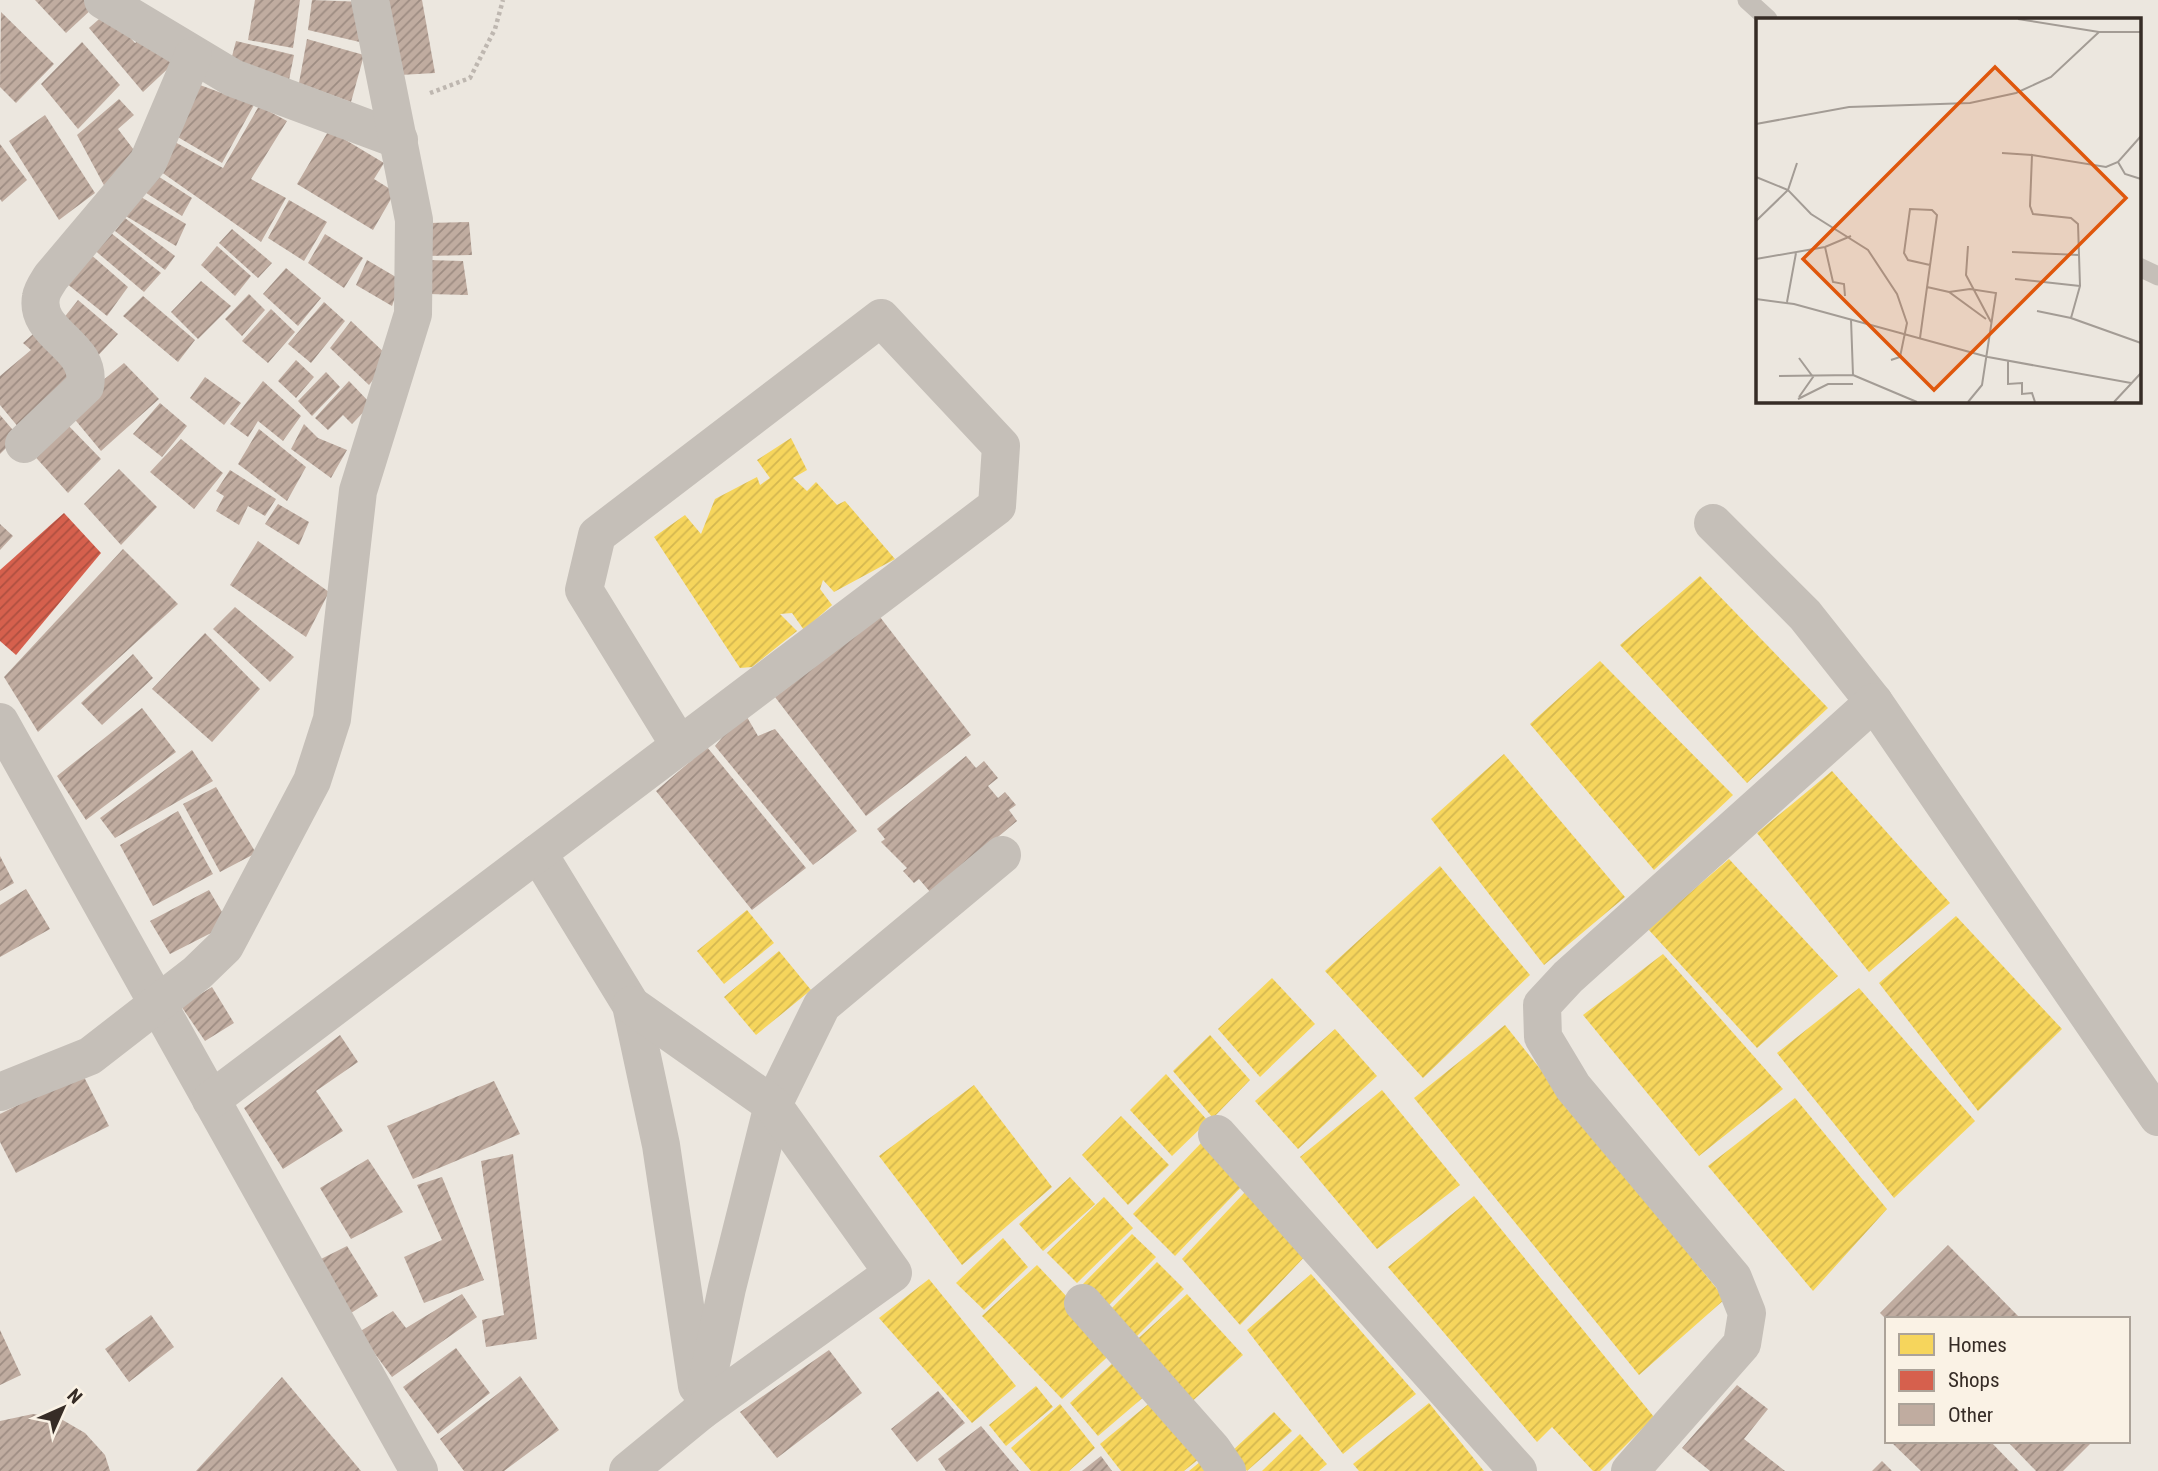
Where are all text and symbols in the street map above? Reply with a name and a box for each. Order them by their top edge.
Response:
inset map [1756,18,2140,402]
legend [1885,1317,2130,1443]
text: Homes [1948,1333,2007,1357]
text: Shops [1948,1368,2000,1392]
north arrow [28,1373,98,1443]
text: N [62,1384,87,1409]
text: Other [1948,1403,1993,1427]

